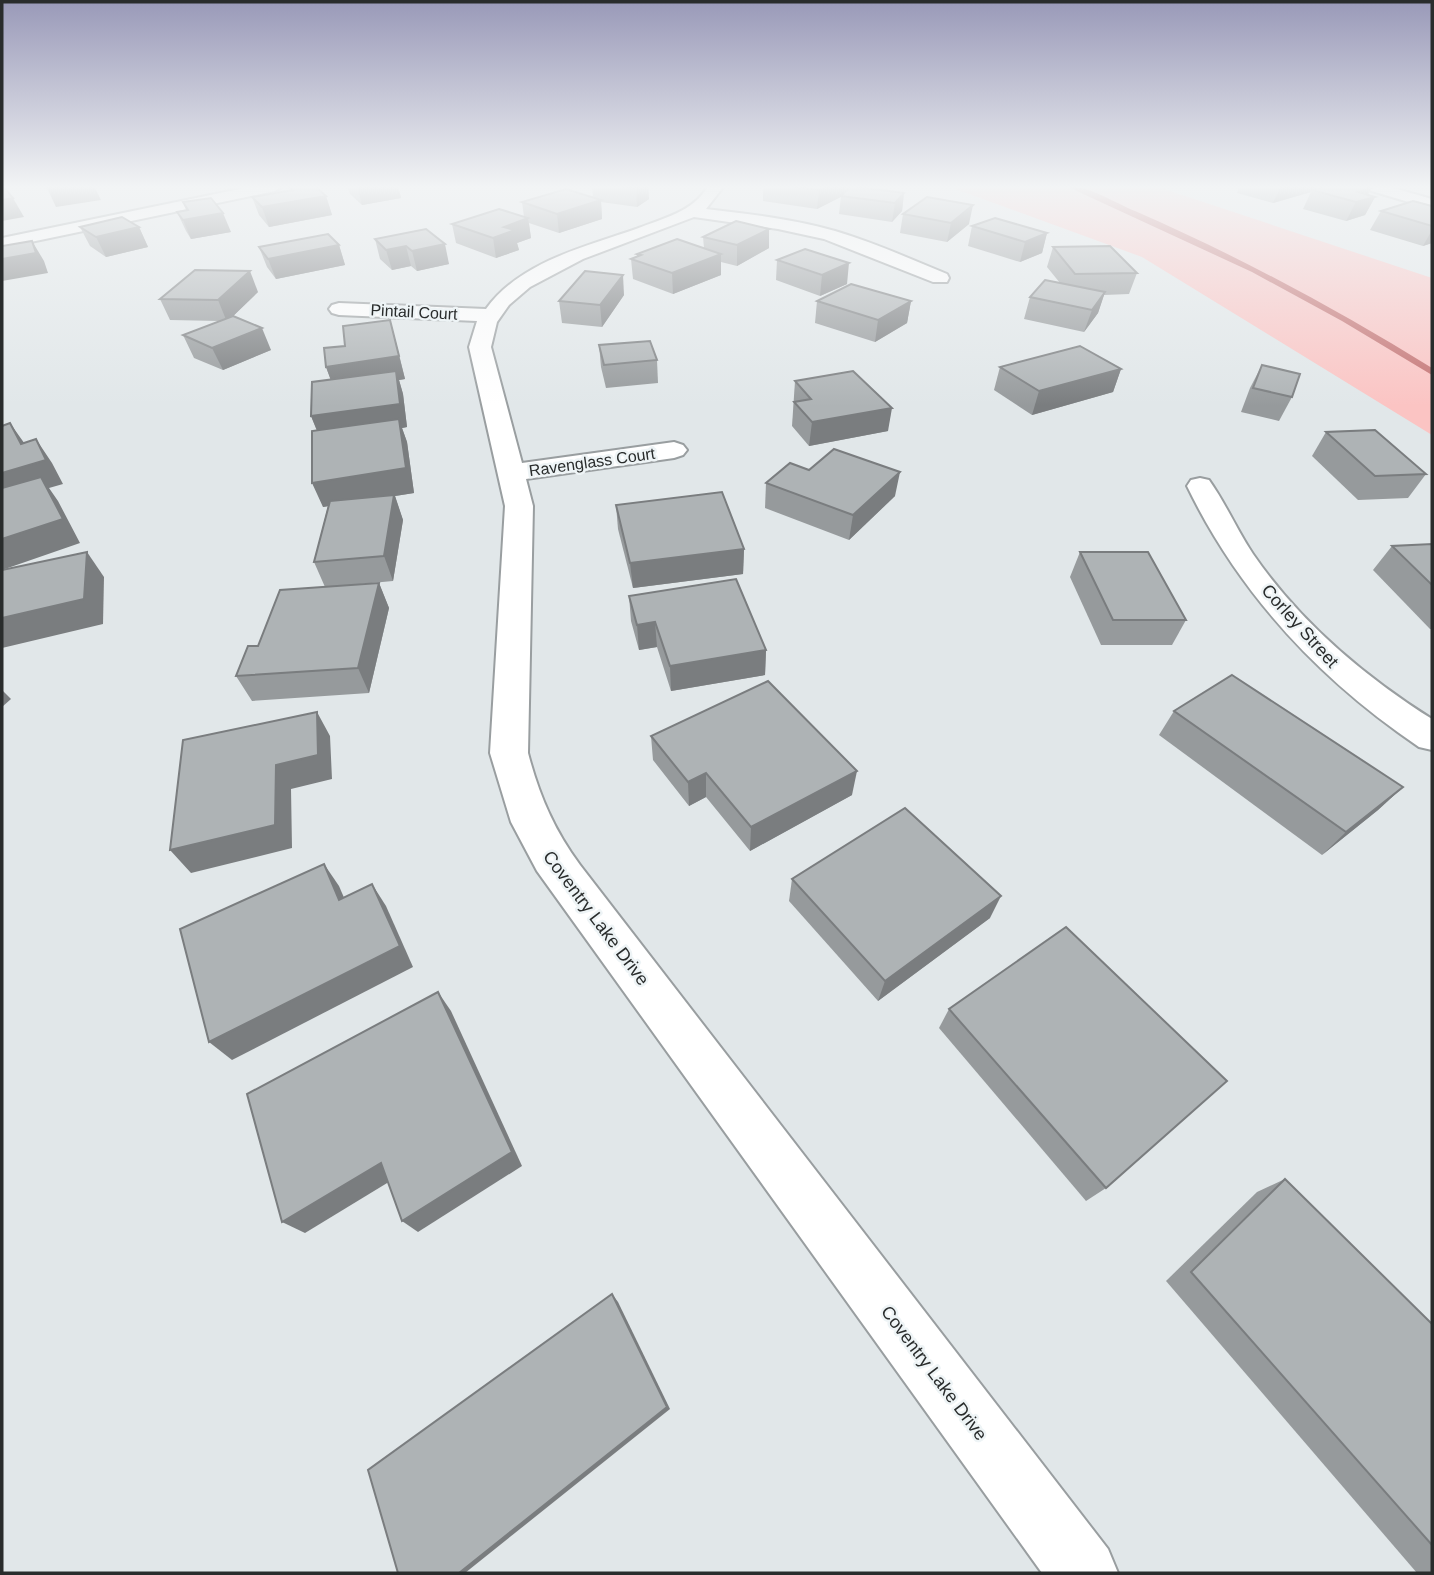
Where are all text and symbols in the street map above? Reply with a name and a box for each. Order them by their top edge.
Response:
street label: Pintail Court [370,301,459,323]
street label: Ravenglass Court [528,445,657,479]
street label: Corley Street [1257,580,1343,672]
street label: Coventry Lake Drive [539,847,653,989]
street label: Coventry Lake Drive [877,1302,991,1444]

